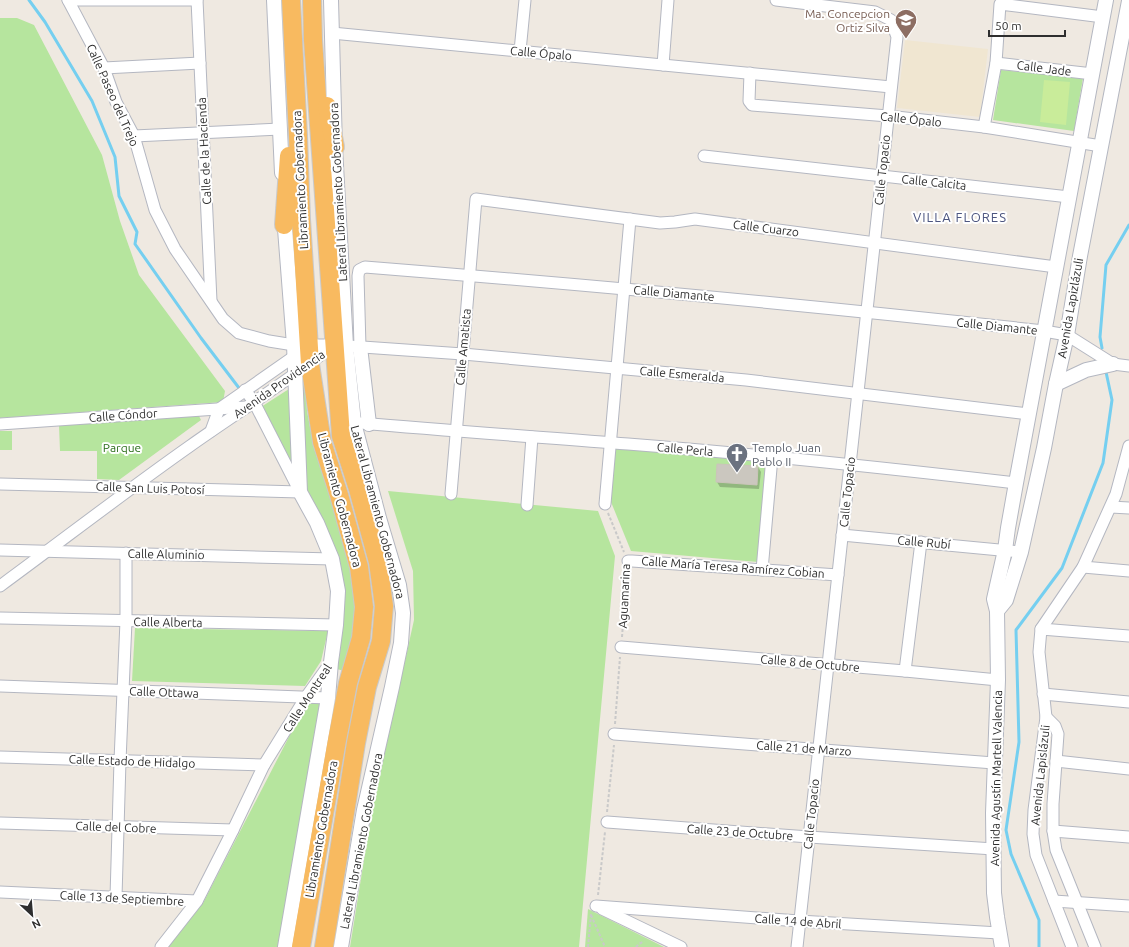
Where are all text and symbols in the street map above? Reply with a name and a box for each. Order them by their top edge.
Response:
place label: Ma. Concepcion Ortiz Silva [805,7,890,34]
school or university icon: Ma. Concepcion Ortiz Silva [893,7,919,40]
scale bar [989,12,1065,38]
text: 50 m [995,19,1022,32]
street label: Calle Paseo del Trejo [85,42,141,148]
street label: Calle Ópalo [510,44,572,62]
street label: Calle Jade [1016,58,1072,78]
street label: Calle de la Hacienda [195,97,213,205]
street label: Lateral Libramiento Gobernadora [327,102,349,282]
street label: Calle Ópalo [880,109,942,129]
street label: Libramiento Gobernadora [290,110,310,250]
street label: Calle Topacio [872,134,892,206]
street label: Calle Calcita [901,172,967,192]
district label: VILLA FLORES [913,210,1007,224]
street label: Calle Cuarzo [732,217,800,239]
street label: Avenida Lapizlázuli [1055,257,1085,359]
street label: Calle Diamante [633,283,715,303]
street label: Calle Amatista [453,308,473,386]
street label: Calle Diamante [956,315,1038,337]
street label: Avenida Providencia [231,348,327,420]
street label: Calle Esmeralda [639,364,725,384]
street label: Calle Cóndor [88,406,158,424]
street label: Lateral Libramiento Gobernadora [349,424,407,600]
street label: Libramiento Gobernadora [316,431,364,569]
street label: Calle Perla [656,440,714,458]
park label: Parque [103,441,141,454]
church icon: Templo Juan Pablo II [724,441,750,474]
place label: Templo Juan Pablo II [752,441,821,468]
street label: Calle Topacio [837,456,857,528]
street label: Calle San Luis Potosí [95,480,206,496]
street label: Calle Rubí [897,533,952,551]
street label: Calle Aluminio [127,547,205,561]
street label: Calle María Teresa Ramírez Cobian [641,554,825,580]
street label: Aguamarina [616,563,632,629]
street label: Calle Alberta [133,615,203,629]
street label: Calle 8 de Octubre [760,652,860,674]
street label: Calle Montreal [280,661,334,735]
street label: Calle Ottawa [129,684,199,700]
street label: Avenida Agustín Martell Valencia [988,690,1004,866]
street label: Avenida Lapislázuli [1028,724,1052,826]
street label: Calle 21 de Marzo [756,738,852,758]
street label: Calle Estado de Hidalgo [68,752,196,770]
street label: Lateral Libramiento Gobernadora [338,752,384,930]
street label: Libramiento Gobernadora [303,759,339,899]
street label: Calle Topacio [801,778,821,850]
street label: Calle del Cobre [75,819,157,835]
street label: Calle 23 de Octubre [686,822,794,842]
street label: Calle 13 de Septiembre [59,888,185,908]
north arrow [12,895,52,935]
street label: Calle 14 de Abril [754,911,842,931]
text: N [30,917,43,931]

